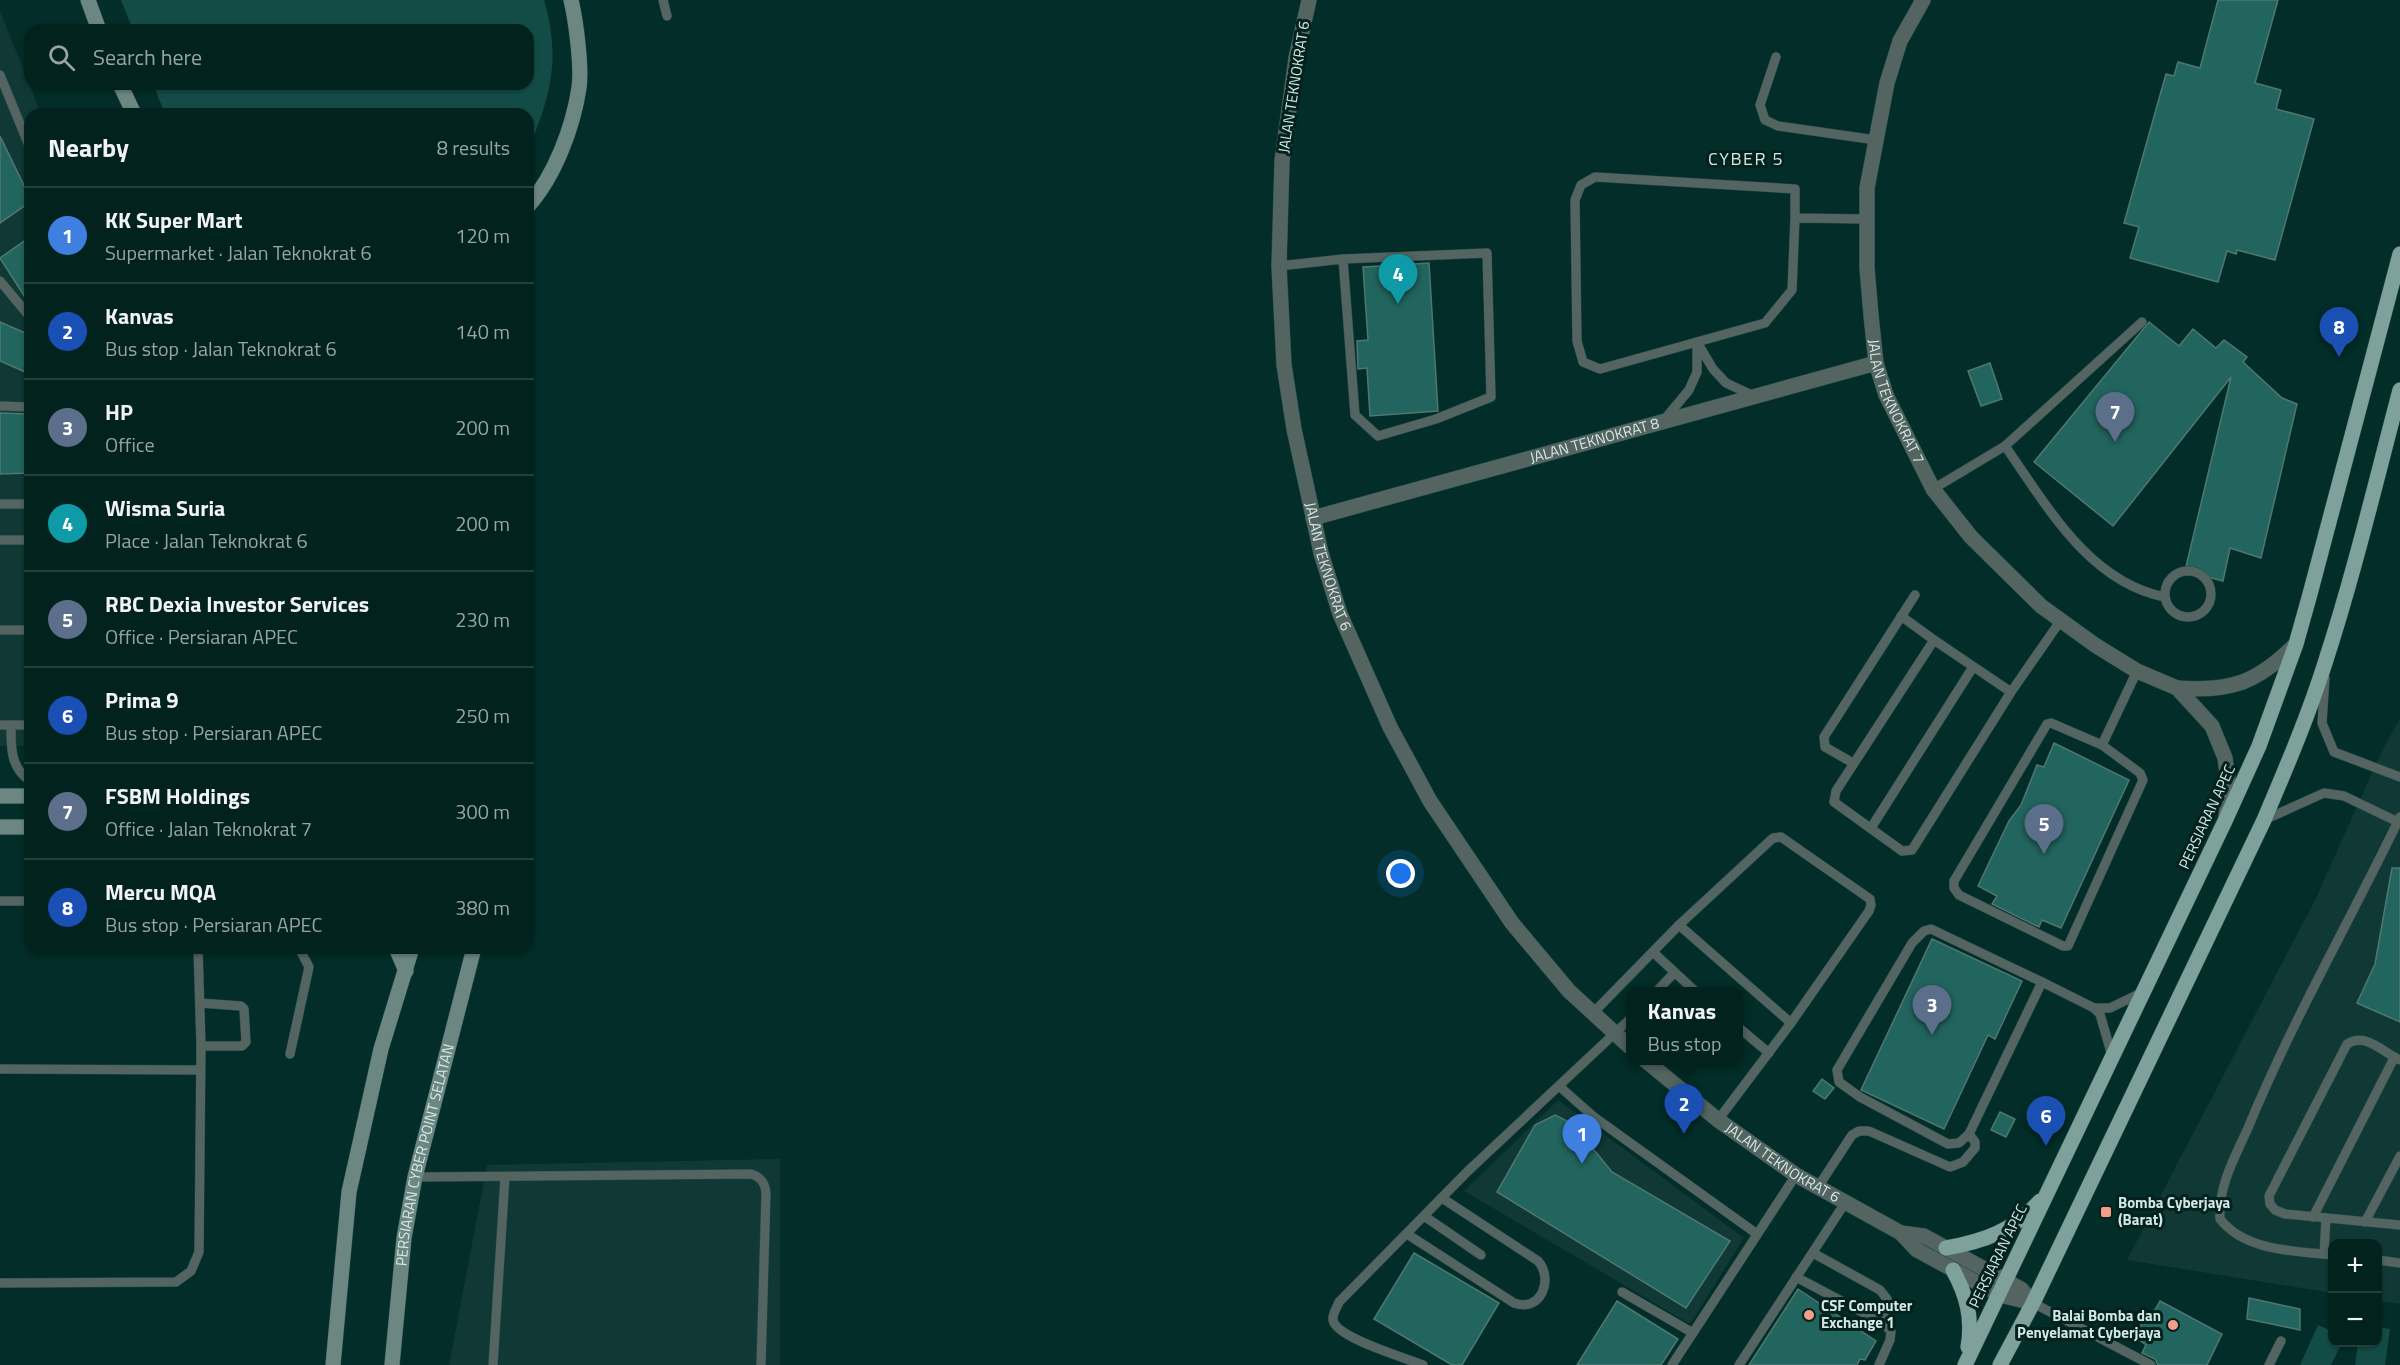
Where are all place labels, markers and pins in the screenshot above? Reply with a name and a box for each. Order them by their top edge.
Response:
pin: 4 [1378,254,1418,304]
pin: 8 [2320,308,2358,357]
pin: 7 [2096,392,2134,442]
pin: 5 [2024,804,2064,854]
pin: 3 [1912,986,1952,1035]
pin: 2 [1664,1084,1704,1134]
pin: 6 [2026,1096,2066,1146]
pin: 1 [1562,1114,1602,1164]
place label: Bomba Cyberjaya (Barat) [2118,1191,2231,1231]
marker: Bomba Cyberjaya (Barat) [2099,1205,2113,1219]
place label: CSF Computer Exchange 1 [1821,1294,1913,1334]
place label: Balai Bomba dan Penyelamat Cyberjaya [2017,1304,2161,1344]
marker: CSF Computer Exchange 1 [1802,1308,1816,1322]
marker: Balai Bomba dan Penyelamat Cyberjaya [2166,1318,2180,1332]

